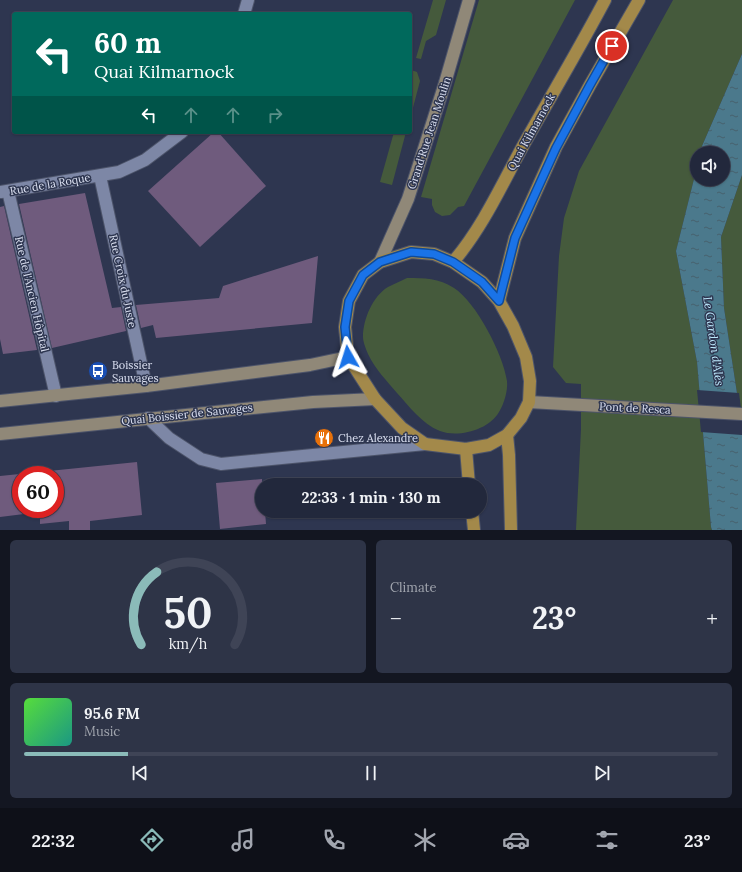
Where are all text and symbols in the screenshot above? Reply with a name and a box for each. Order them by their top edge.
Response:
text: 60 m [94,25,161,61]
icon: left [28,28,80,80]
pin [595,29,629,63]
icon: arrive [601,35,623,57]
text: Quai Kilmarnock [94,60,234,83]
street label: Grand'Rue Jean Moulin [404,75,454,191]
street label: Quai Kilmarnock [504,91,558,173]
icon: left [138,104,160,126]
icon: ahead [180,104,202,126]
icon: ahead [222,104,244,126]
icon: right [264,104,286,126]
map controls [690,146,730,186]
button: sound [690,146,730,186]
street label: Rue de la Roque [9,170,91,198]
street label: Rue Croix du Juste [106,233,140,329]
street label: Rue de l'Ancien Hôpital [12,235,52,353]
water label: Le Gardon d'Alès [700,295,728,387]
position arrow [327,336,369,378]
place label: Boissier Sauvages [112,358,159,385]
bus stop icon: Boissier Sauvages [87,360,109,382]
street label: Pont de Resca [599,399,671,417]
street label: Quai Boissier de Sauvages [121,400,253,428]
restaurant icon: Chez Alexandre [313,427,335,449]
place label: Chez Alexandre [338,431,418,445]
speed limit sign: 60 [12,466,64,518]
text: 22:33 · 1 min · 130 m [301,488,441,507]
text: Climate [390,579,437,596]
text: 50 [164,585,212,638]
text: 23° [532,599,576,637]
text: − [390,604,402,632]
text: + [706,604,718,632]
text: km/h [169,634,208,653]
text: 95.6 FM [84,704,140,723]
text: Music [84,723,120,740]
icon: previous [129,762,151,784]
icon: pause [360,762,382,784]
icon: next [591,762,613,784]
icon: directions [138,826,166,854]
icon: music [229,826,257,854]
icon: phone [320,826,348,854]
icon: climate [411,826,439,854]
icon: car [502,826,530,854]
icon: filters [593,826,621,854]
text: 22:32 [32,829,75,852]
text: 23° [684,829,710,852]

